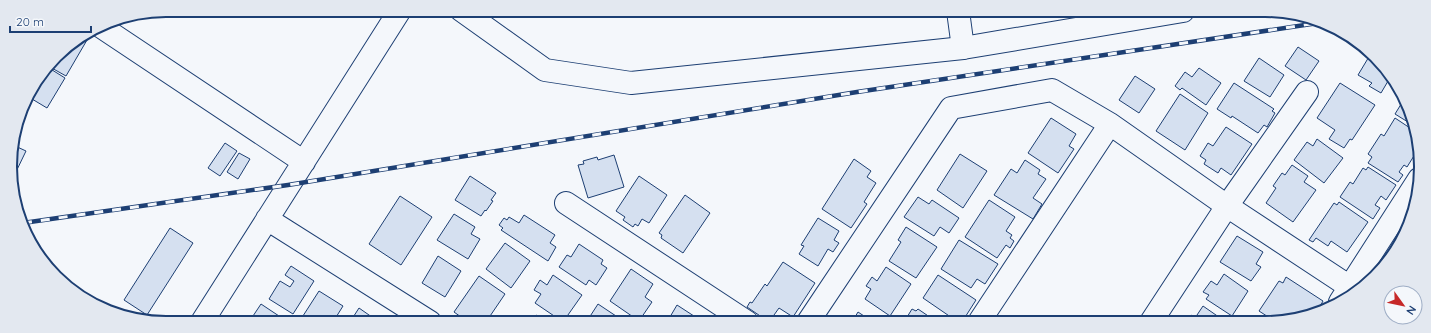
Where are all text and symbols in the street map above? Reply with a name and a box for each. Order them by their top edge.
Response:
scale bar [10,8,91,34]
text: 20 m [16,14,44,29]
north arrow [1383,285,1423,325]
text: N [1403,303,1419,318]

